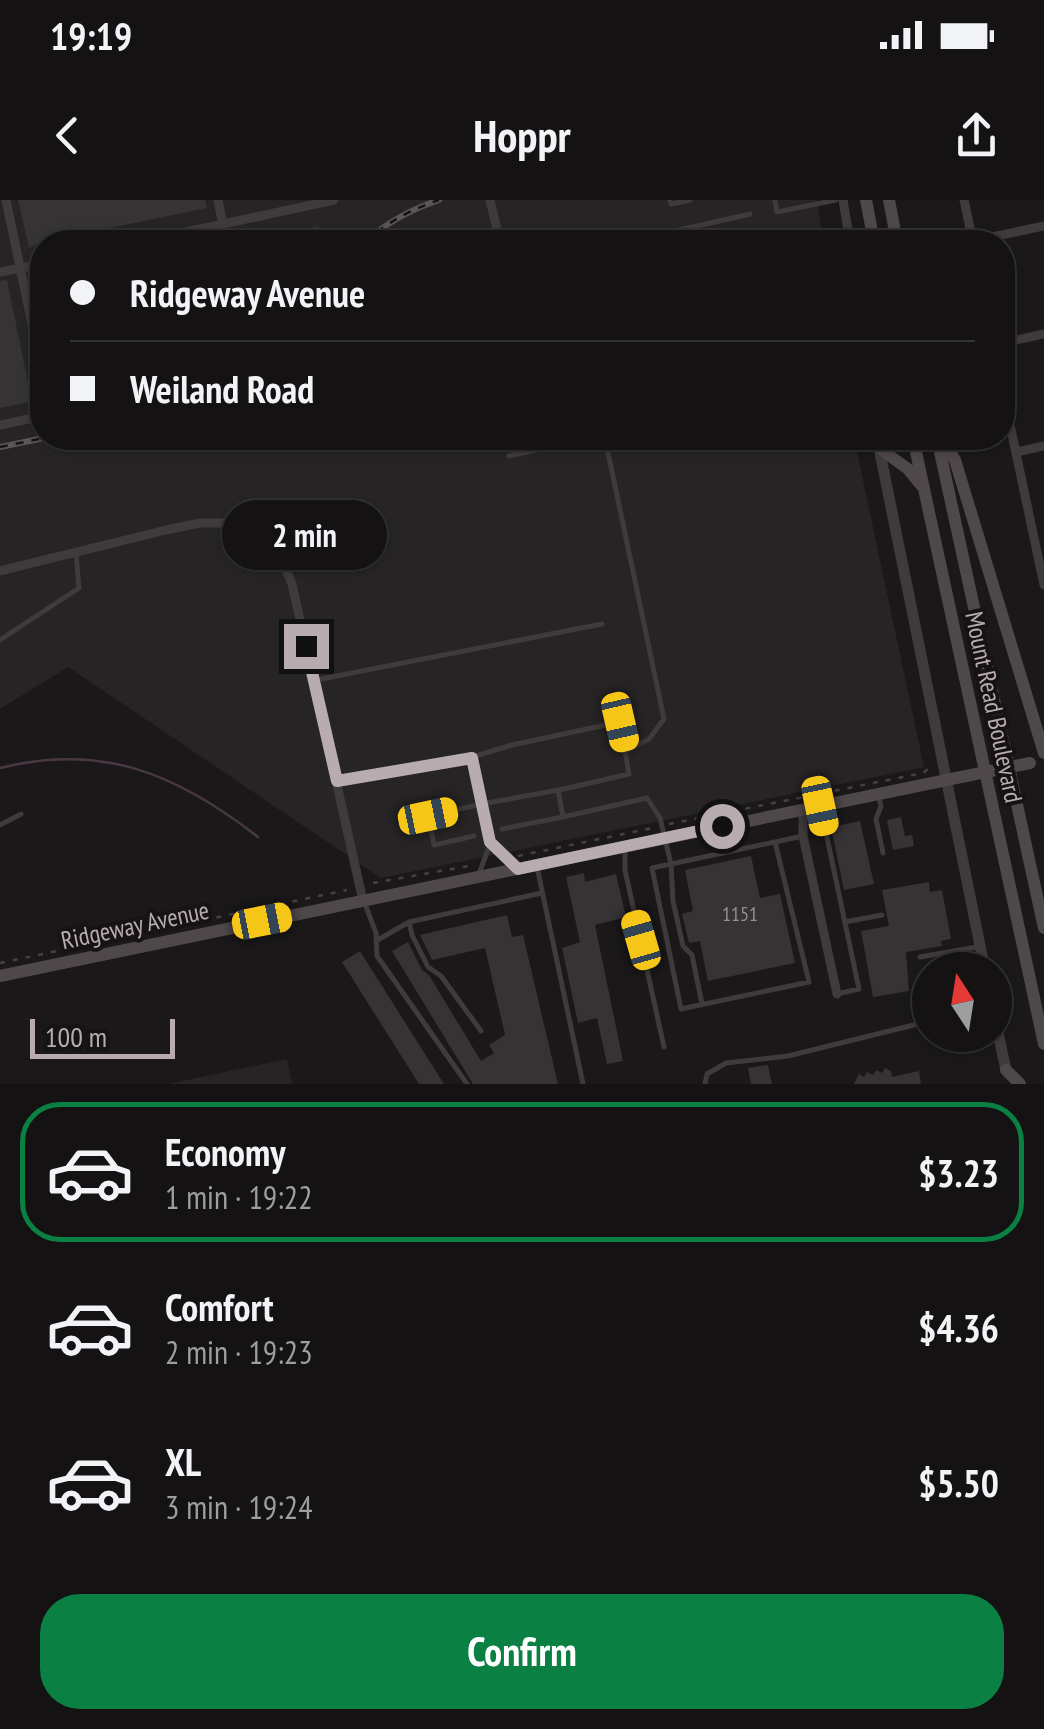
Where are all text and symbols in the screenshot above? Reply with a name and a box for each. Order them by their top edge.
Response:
text: 19:19 [50,11,132,60]
text: Hoppr [473,106,571,164]
icon: back [40,108,95,163]
icon: share [949,108,1004,163]
text: Ridgeway Avenue [130,268,365,317]
text: Weiland Road [130,364,314,413]
callout: 2 min [224,501,388,571]
text: 2 min [272,514,337,556]
street label: Mount Read Boulevard [958,608,1030,806]
route end [284,624,329,669]
car [599,689,641,755]
car [799,774,841,838]
car [396,795,460,837]
route start [700,804,745,849]
street label: Ridgeway Avenue [58,894,212,956]
car [230,901,294,941]
house number: 1151 [722,901,758,927]
car [618,907,664,973]
north arrow [912,952,1012,1052]
map controls [912,952,1012,1052]
scale bar [30,1014,175,1058]
text: 100 m [45,1018,107,1055]
icon: car [45,1127,135,1217]
text: Economy [165,1127,285,1176]
text: $3.23 [918,1148,999,1197]
text: 1 min · 19:22 [165,1176,313,1218]
icon: car [45,1282,135,1372]
text: Comfort [165,1282,274,1331]
text: $4.36 [918,1303,999,1352]
text: 2 min · 19:23 [165,1331,313,1373]
icon: car [45,1437,135,1527]
text: XL [165,1437,201,1486]
text: $5.50 [918,1458,999,1507]
text: 3 min · 19:24 [165,1486,313,1528]
button: Confirm [40,1594,1004,1709]

